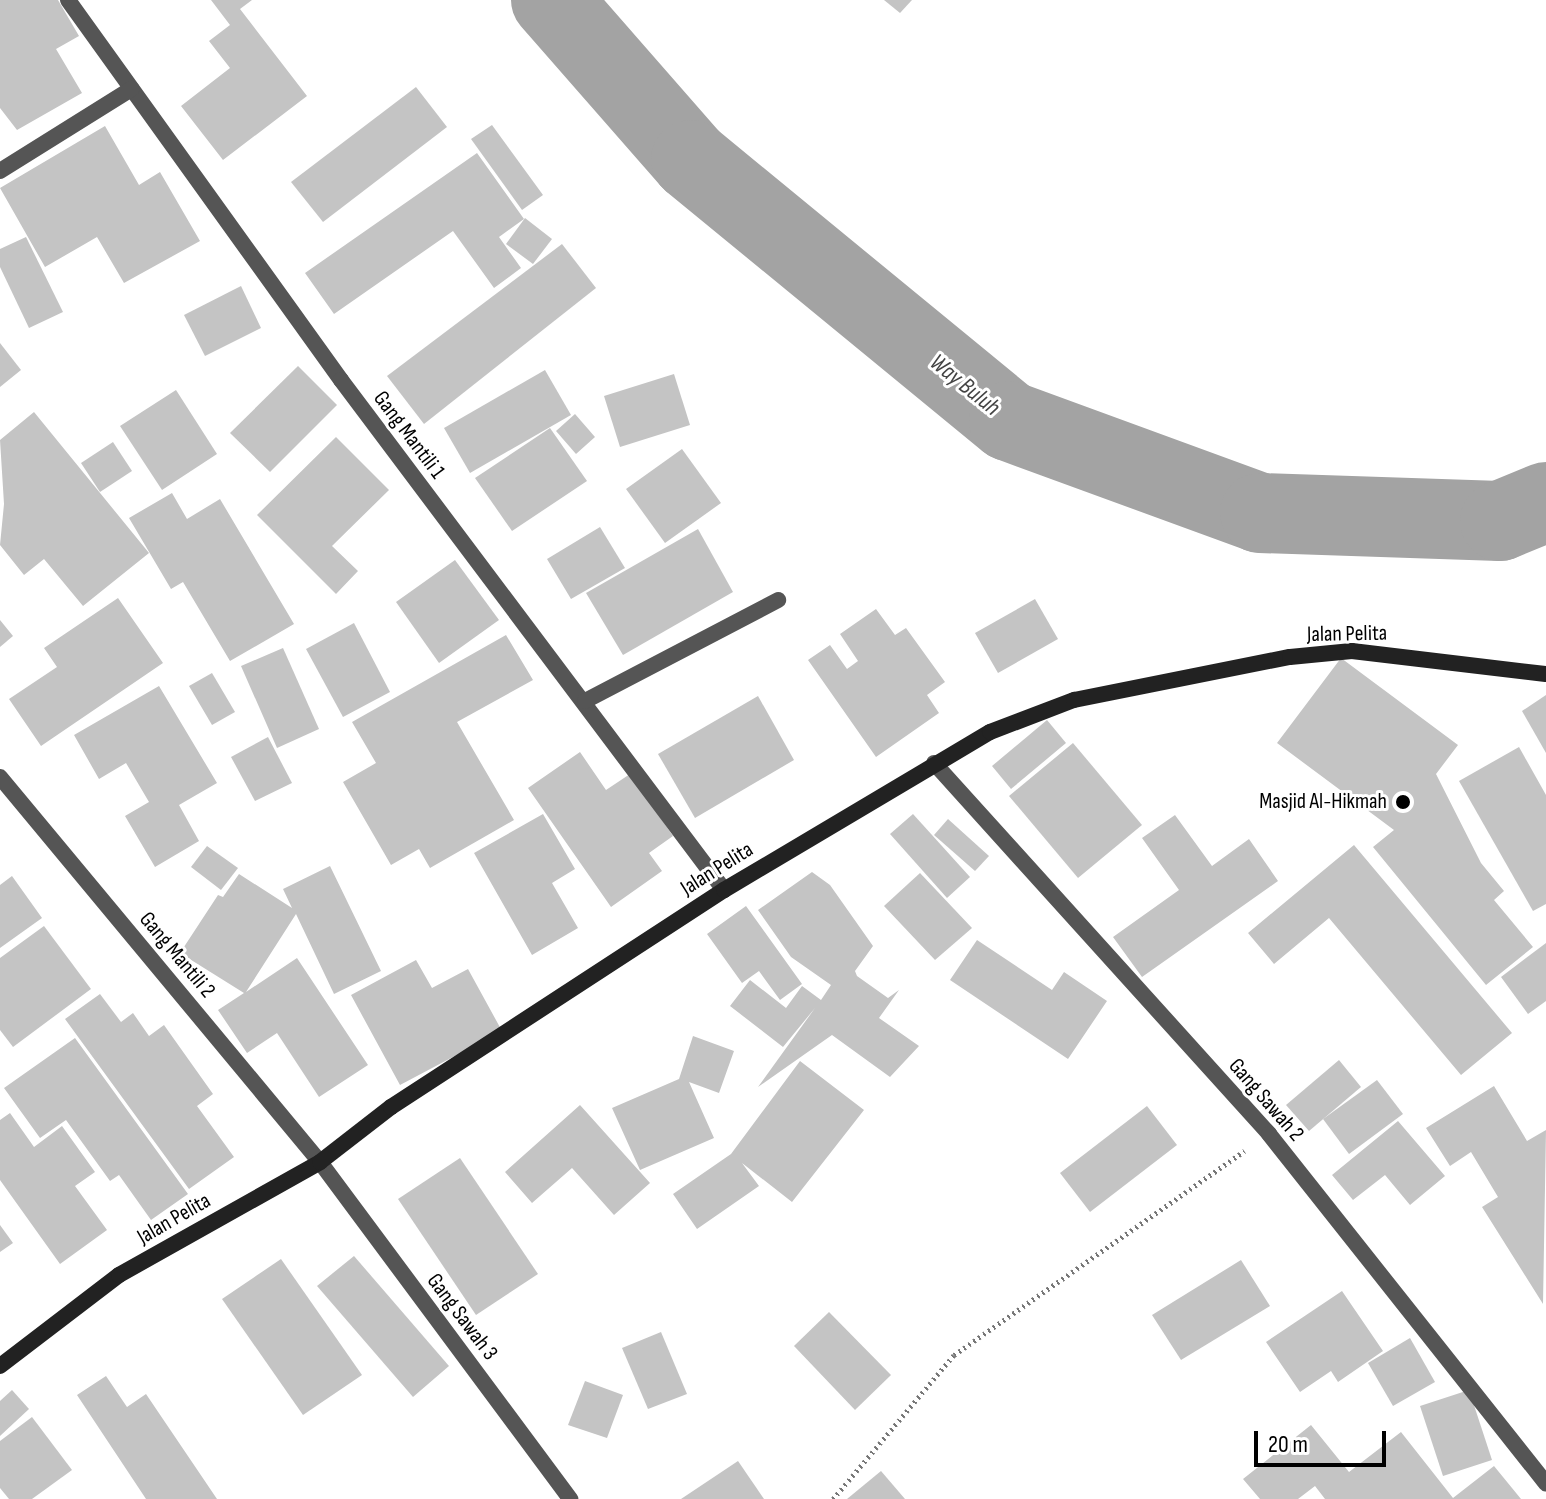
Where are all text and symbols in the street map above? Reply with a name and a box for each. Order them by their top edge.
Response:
water label: Way Buluh [924,348,1006,422]
street label: Gang Mantili 1 [368,386,450,484]
street label: Jalan Pelita [1307,620,1387,648]
place label: Masjid Al-Hikmah [1259,789,1387,815]
marker: Masjid Al-Hikmah [1394,793,1412,811]
street label: Jalan Pelita [676,837,758,901]
street label: Gang Mantili 2 [133,907,221,1003]
street label: Gang Sawah 2 [1223,1053,1309,1147]
street label: Jalan Pelita [133,1187,215,1251]
street label: Gang Sawah 3 [421,1269,503,1365]
scale bar [1258,1415,1390,1465]
text: 20 m [1268,1430,1308,1459]

